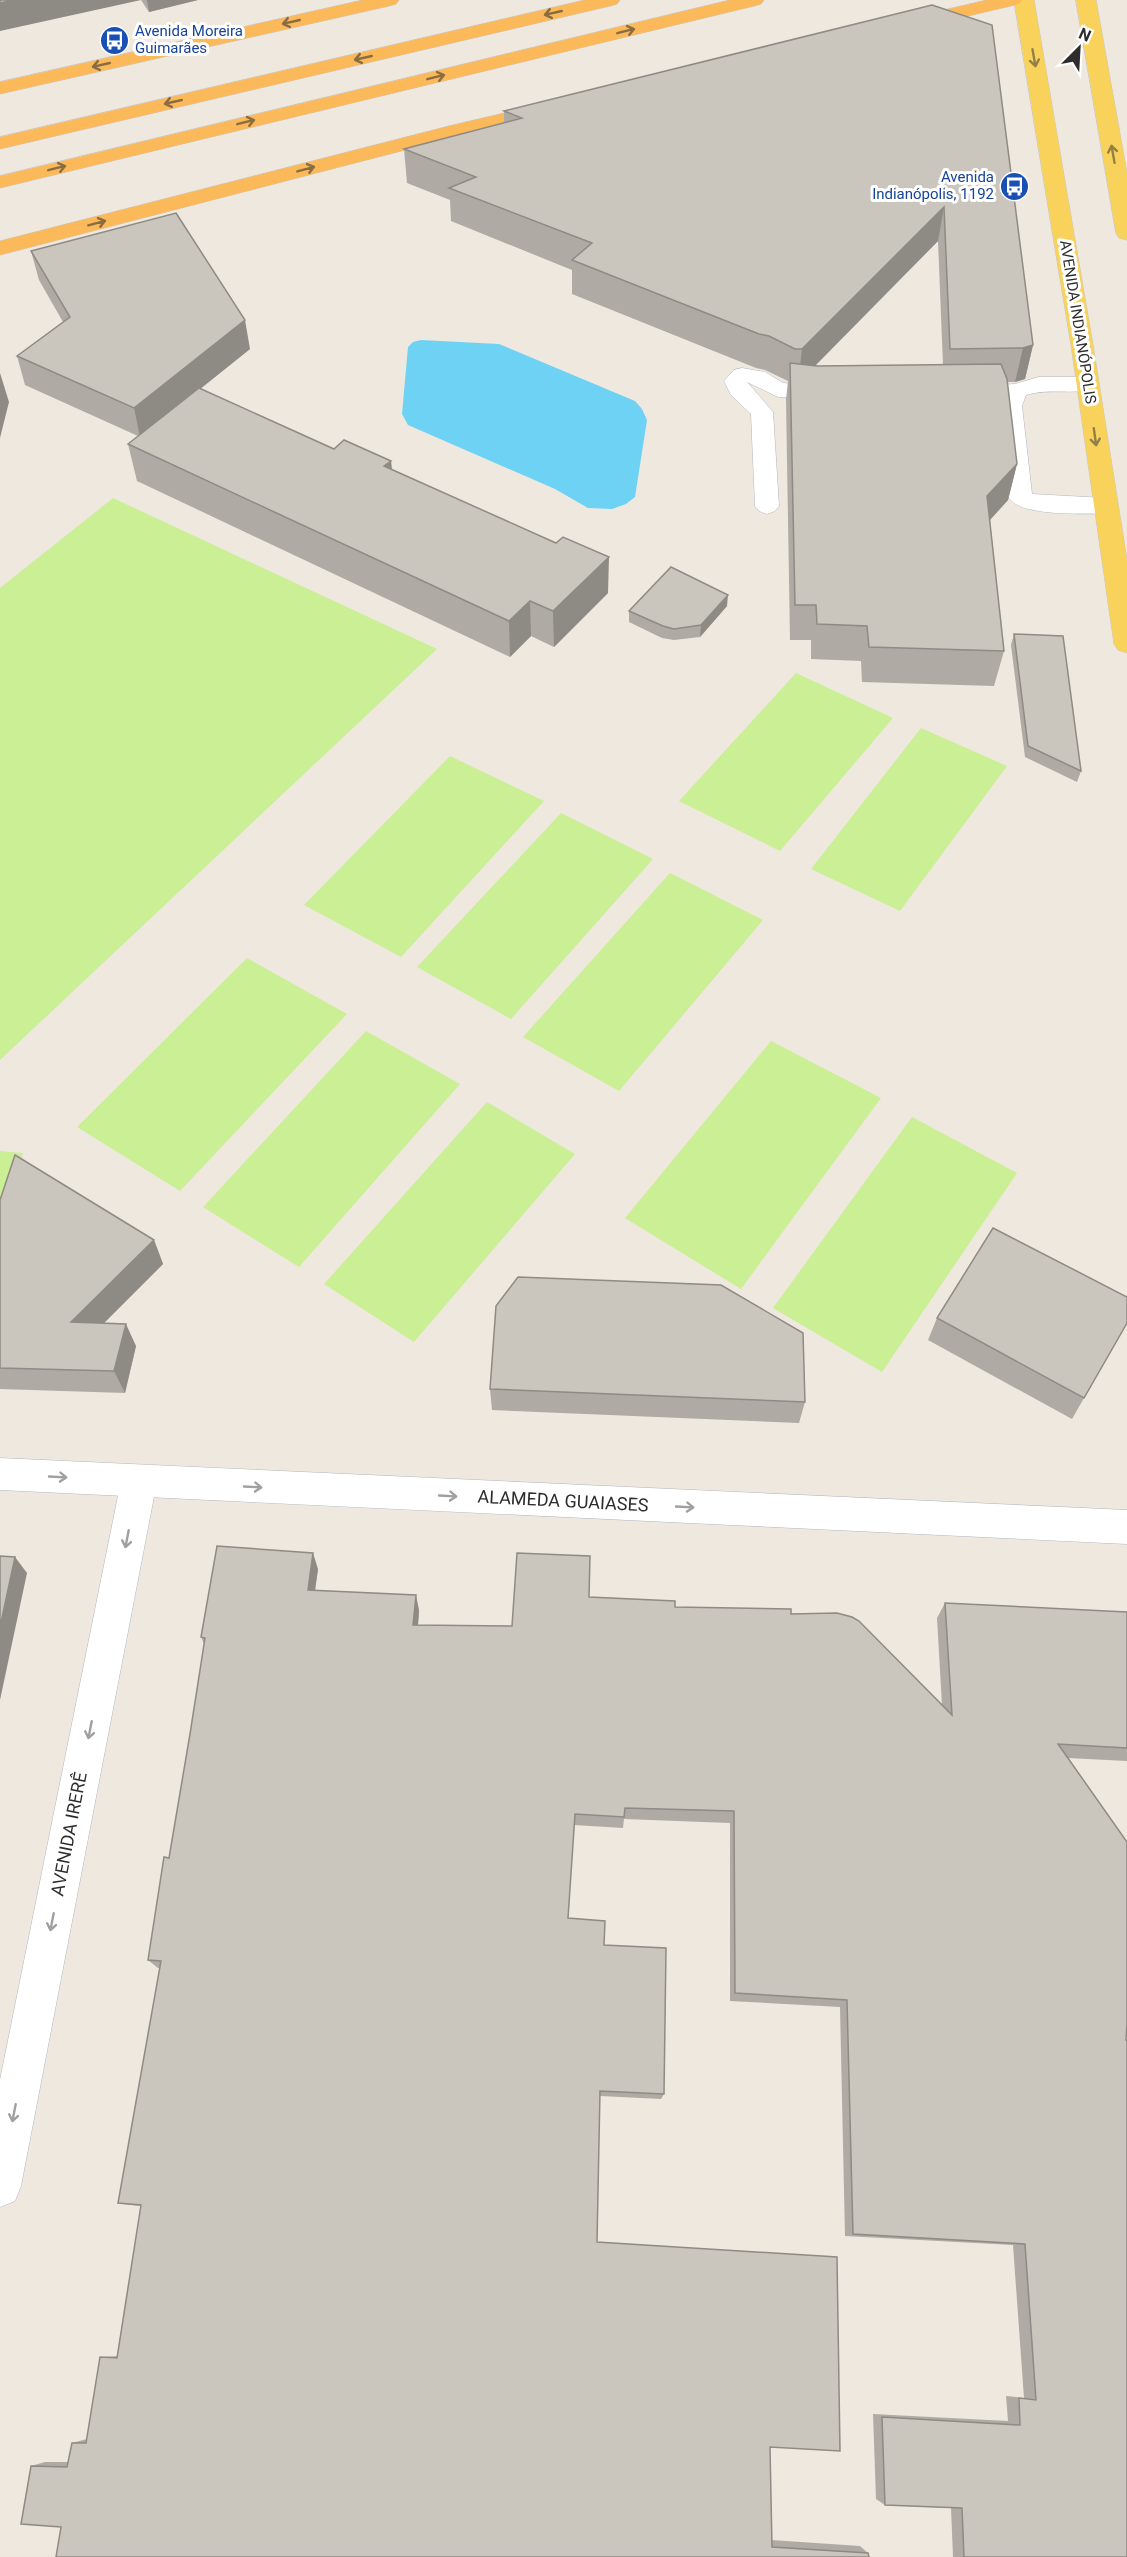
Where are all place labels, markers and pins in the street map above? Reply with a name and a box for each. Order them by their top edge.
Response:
place label: Avenida Moreira Guimarães [135,22,243,57]
bus stop icon: Avenida Moreira Guimarães [98,24,130,56]
place label: Avenida Indianópolis, 1192 [872,168,994,203]
bus stop icon: Avenida Indianópolis, 1192 [999,170,1031,202]

